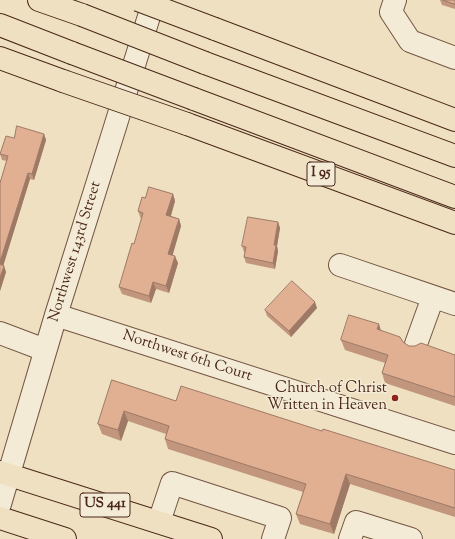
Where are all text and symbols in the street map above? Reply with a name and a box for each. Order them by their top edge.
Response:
road number: I 95 [307,162,335,186]
street label: Northwest 143rd Street [46,180,106,324]
street label: Northwest 6th Court [120,328,254,386]
place label: Church of Christ Written in Heaven [267,380,387,415]
marker: Church of Christ Written in Heaven [390,393,400,403]
road number: US 441 [80,493,130,517]

